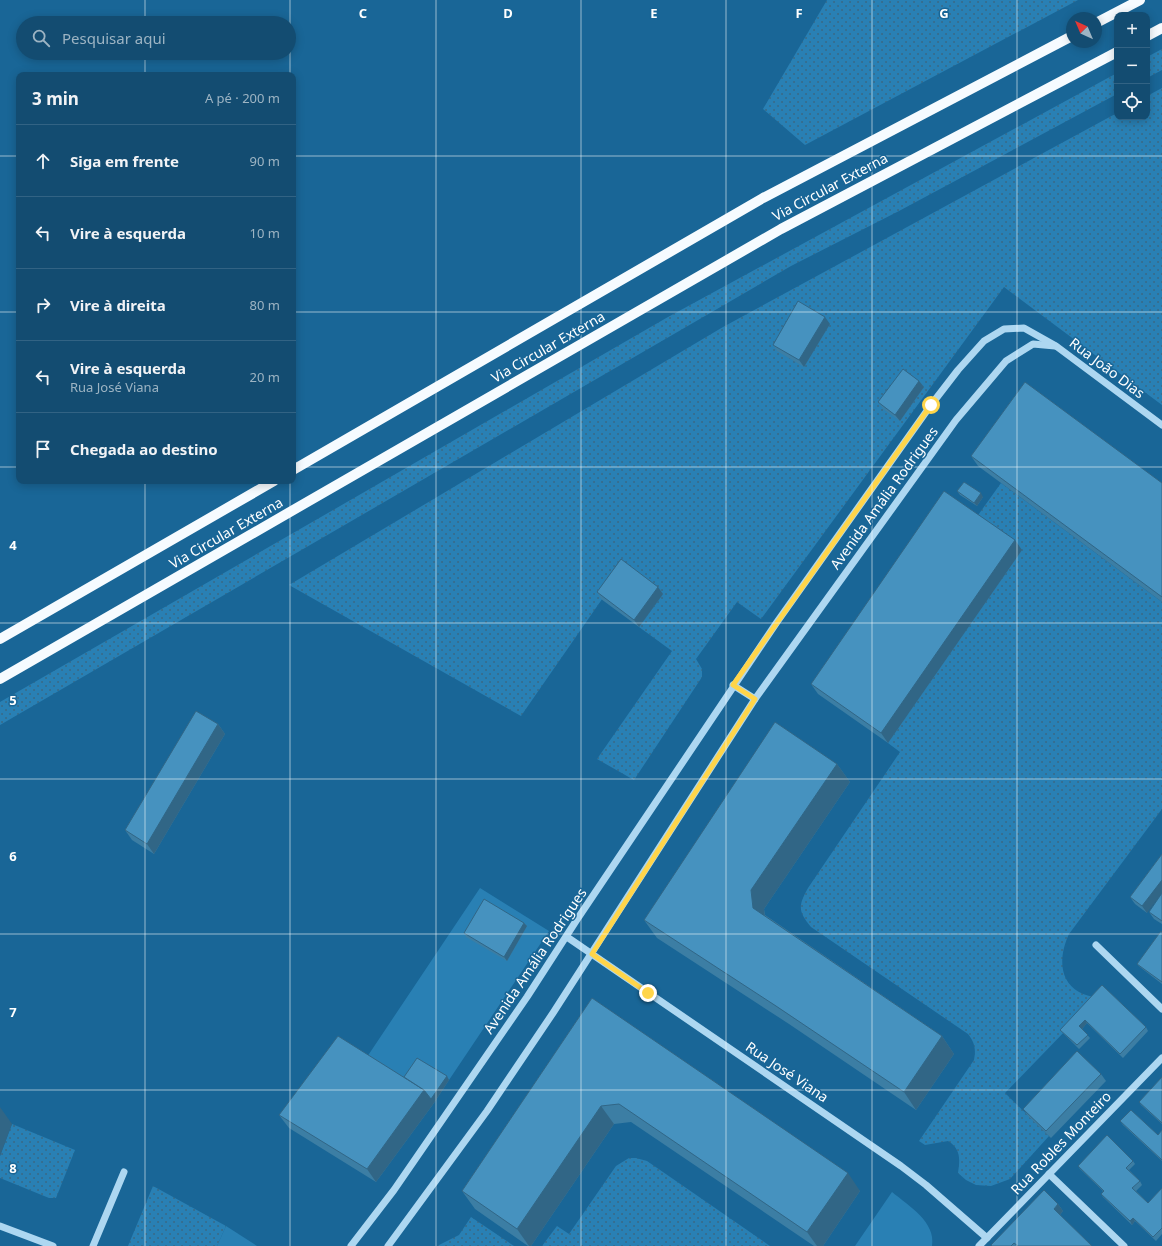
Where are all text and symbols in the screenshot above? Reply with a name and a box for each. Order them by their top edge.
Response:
text: C [359,4,367,22]
text: D [503,4,513,22]
text: E [650,4,658,22]
text: F [795,4,803,22]
text: G [939,4,949,22]
north arrow [1066,12,1102,48]
map controls [1114,12,1150,120]
button: + [1114,12,1150,48]
search box [16,16,296,60]
icon: search [30,27,52,49]
text: Pesquisar aqui [62,28,166,48]
button: − [1114,48,1150,84]
button: locate [1114,84,1150,120]
text: 3 min [32,87,79,110]
text: A pé · 200 m [205,89,280,107]
street label: Via Circular Externa [769,148,891,225]
icon: ahead [32,150,54,172]
text: Siga em frente [70,151,179,171]
text: 90 m [250,152,280,170]
icon: left [32,222,54,244]
text: Vire à esquerda [70,223,186,243]
text: 10 m [250,224,280,242]
icon: right [32,294,54,316]
text: Vire à direita [70,295,166,315]
text: 80 m [250,296,280,314]
street label: Via Circular Externa [488,306,608,387]
street label: Rua João Dias [1066,333,1149,402]
text: Vire à esquerda [70,358,186,378]
icon: left [32,366,54,388]
text: 20 m [250,368,280,386]
text: Rua José Viana [70,378,159,396]
route start [922,396,940,414]
street label: Avenida Amália Rodrigues [825,422,942,573]
icon: arrive [32,438,54,460]
text: Chegada ao destino [70,439,218,459]
street label: Via Circular Externa [166,492,286,573]
text: 4 [9,536,17,554]
text: 5 [9,691,17,709]
text: 6 [9,847,17,865]
street label: Avenida Amália Rodrigues [479,884,591,1037]
route end [639,984,657,1002]
text: 7 [9,1003,17,1021]
street label: Rua José Viana [742,1037,832,1106]
street label: Rua Robles Monteiro [1006,1087,1115,1198]
text: 8 [9,1159,17,1177]

